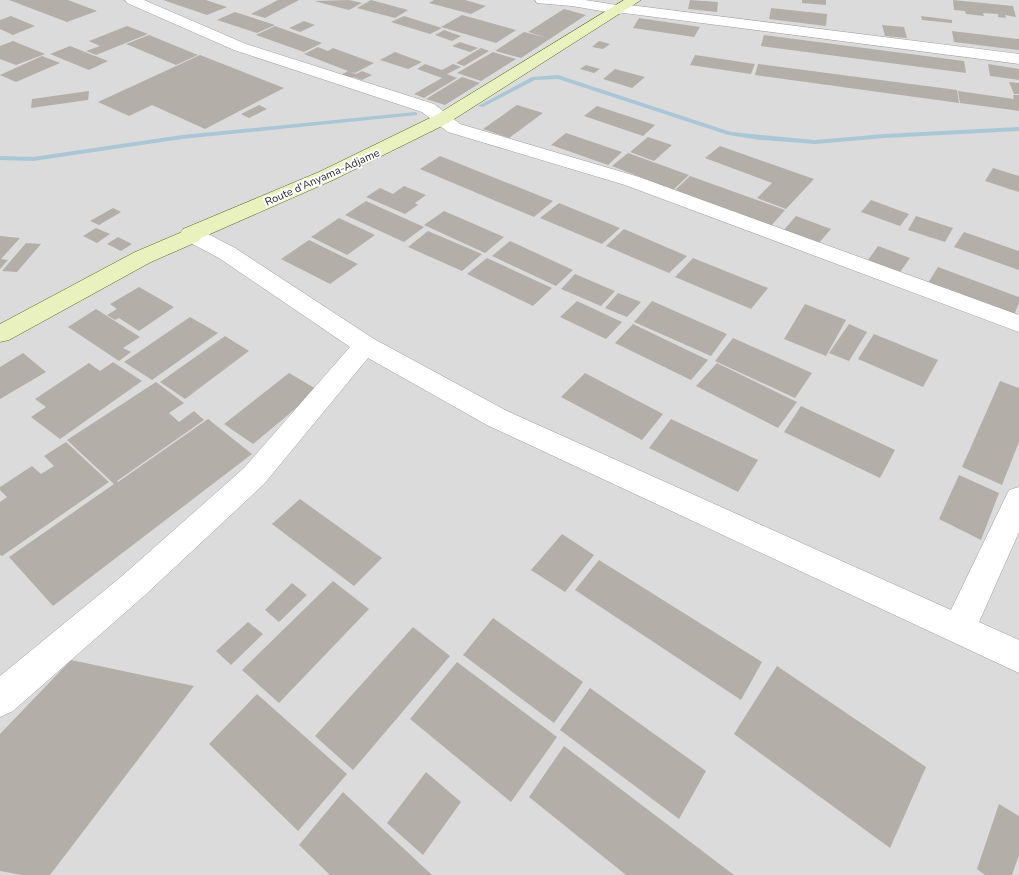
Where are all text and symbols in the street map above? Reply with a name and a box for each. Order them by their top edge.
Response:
street label: Route d'Anyama-Adjame [262,145,382,210]

